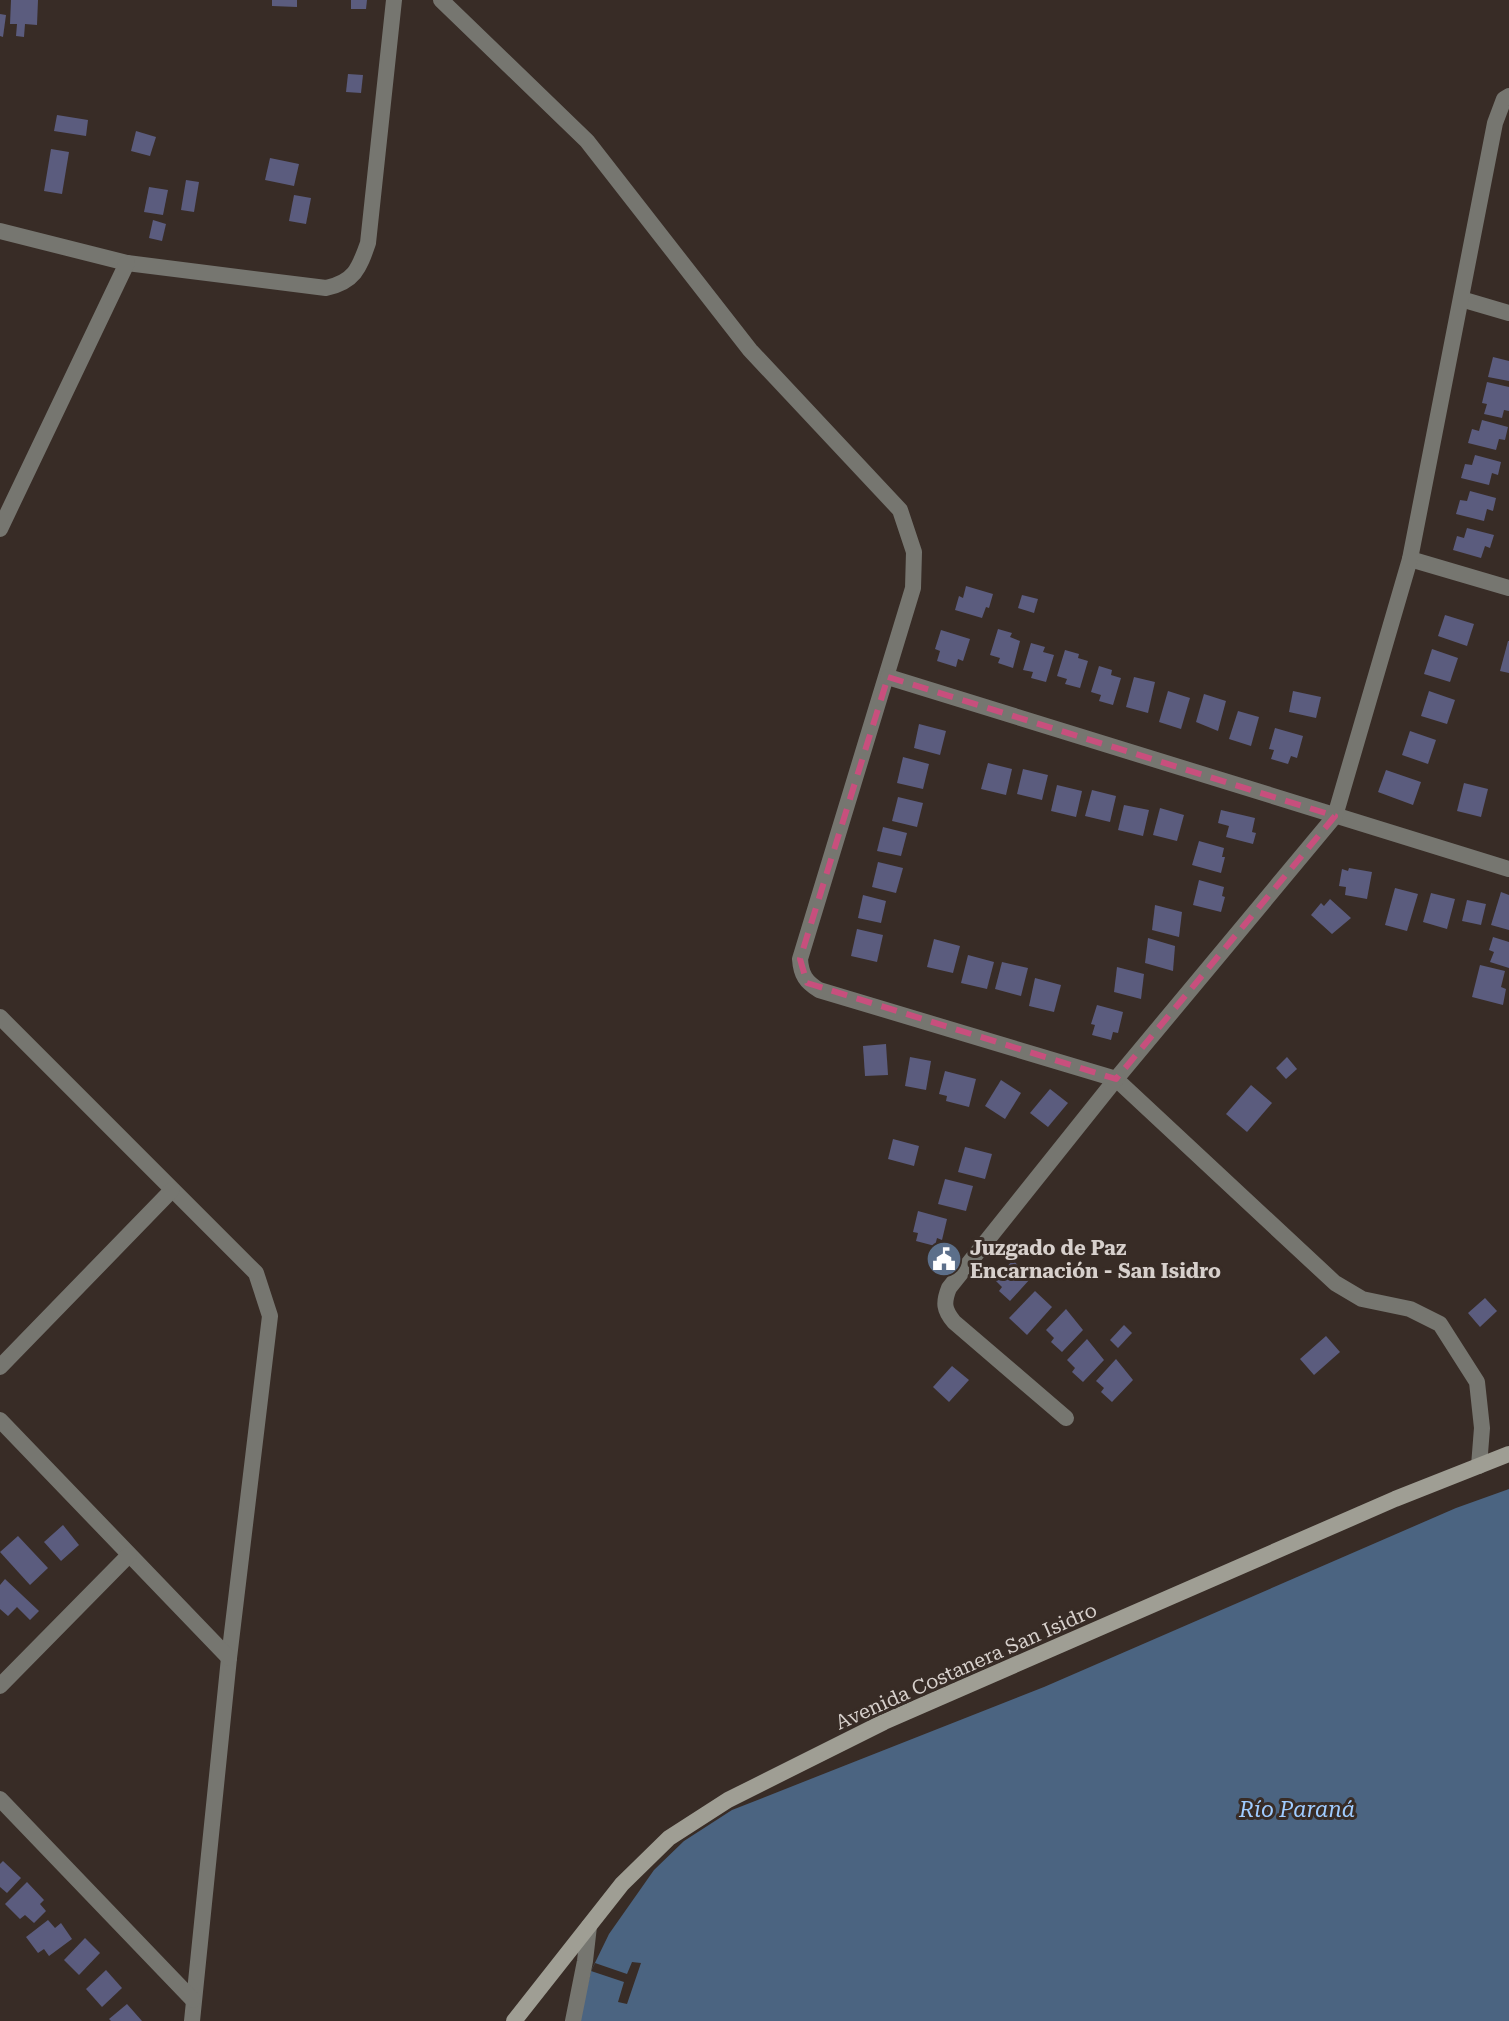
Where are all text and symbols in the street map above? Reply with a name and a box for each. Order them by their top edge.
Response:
place label: Juzgado de Paz Encarnación - San Isidro [970,1236,1221,1283]
public building icon: Juzgado de Paz Encarnación - San Isidro [925,1240,963,1278]
street label: Avenida Costanera San Isidro [832,1597,1100,1735]
water label: Río Paraná [1238,1797,1355,1822]

